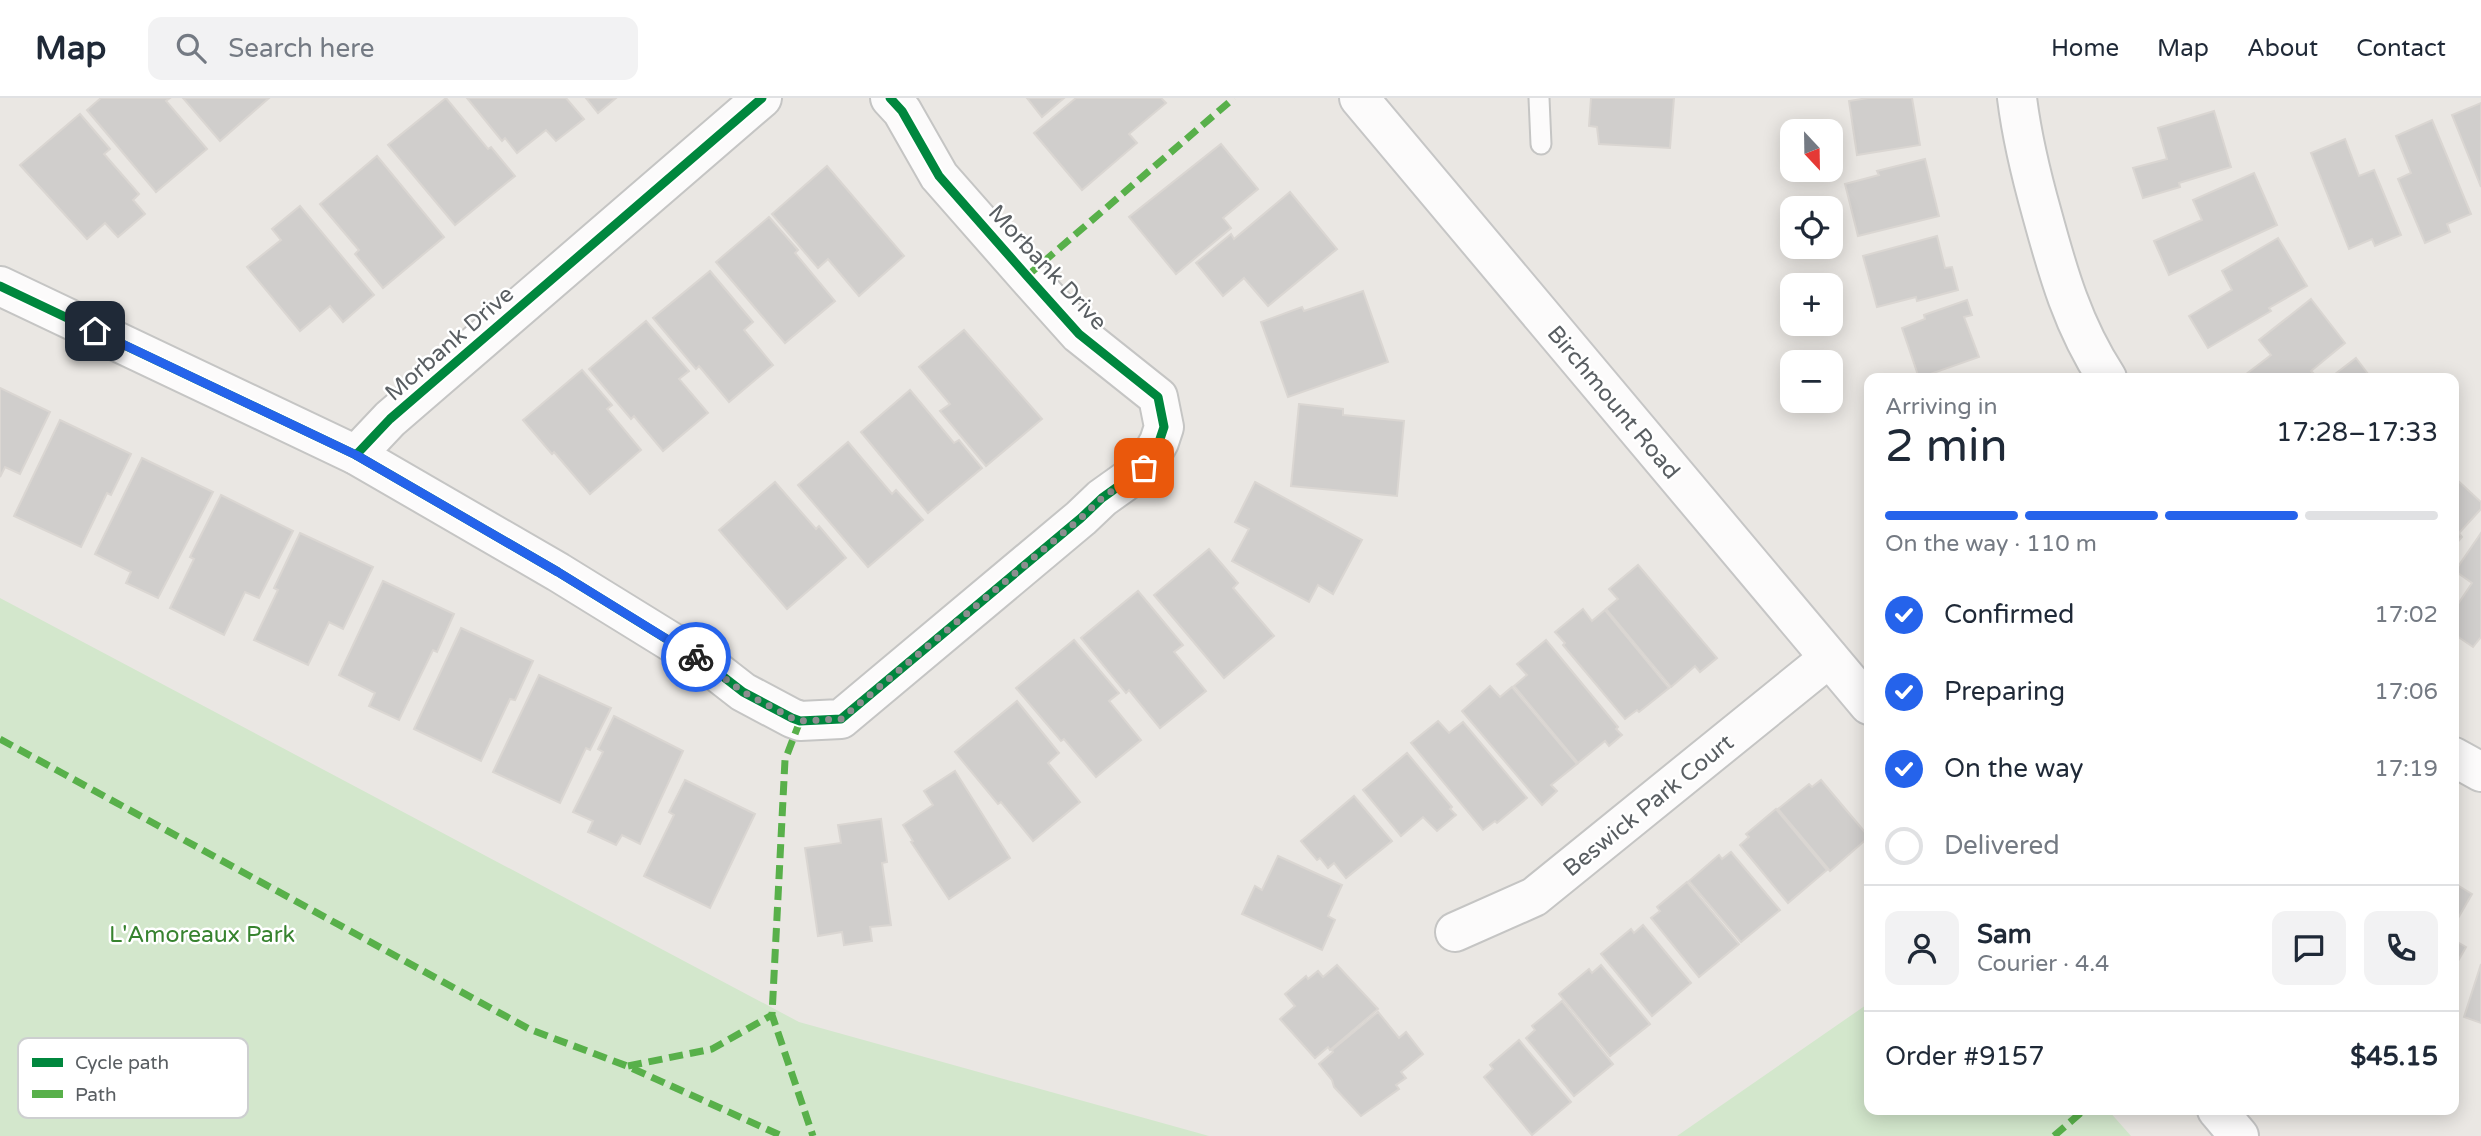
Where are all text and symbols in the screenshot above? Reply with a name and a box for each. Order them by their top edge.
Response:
search box [148,17,638,80]
text: Map [35,29,106,68]
icon: search [172,29,210,67]
text: Search here [228,33,374,64]
text: Home [2051,34,2119,63]
text: Map [2157,34,2209,63]
text: About [2247,34,2318,63]
text: Contact [2356,34,2446,63]
north arrow [1780,119,1843,182]
map controls [1780,119,1843,413]
button: locate [1780,196,1843,259]
street label: Morbank Drive [982,199,1113,336]
button: + [1780,273,1843,336]
street label: Morbank Drive [380,280,520,407]
pin [65,301,125,361]
icon: home [76,312,114,350]
street label: Birchmount Road [1541,320,1686,485]
button: − [1780,350,1843,413]
text: Arriving in [1885,393,1998,421]
text: 17:28–17:33 [2276,417,2438,448]
text: 2 min [1885,419,2008,474]
pin [1114,438,1174,498]
icon: bag [1125,449,1163,487]
text: On the way · 110 m [1885,530,2097,558]
icon: check [1885,596,1923,634]
text: Confirmed [1944,599,2074,630]
text: 17:02 [2374,601,2438,629]
courier [661,622,731,692]
icon: bike [677,638,715,676]
icon: check [1885,673,1923,711]
text: Preparing [1944,676,2065,707]
text: 17:06 [2374,678,2438,706]
street label: Beswick Park Court [1558,728,1740,883]
icon: check [1885,750,1923,788]
text: On the way [1944,753,2084,784]
text: 17:19 [2374,755,2438,783]
text: Delivered [1944,830,2060,861]
button: person [1885,911,1959,985]
button: chat [2272,911,2346,985]
button: phone [2364,911,2438,985]
text: Sam [1977,919,2032,950]
park label: L'Amoreaux Park [109,921,295,949]
text: Courier · 4.4 [1977,950,2109,978]
legend [18,1038,248,1118]
text: Order #9157 [1885,1041,2045,1072]
text: $45.15 [2350,1041,2438,1072]
text: Cycle path [75,1052,169,1074]
text: Path [75,1084,117,1106]

